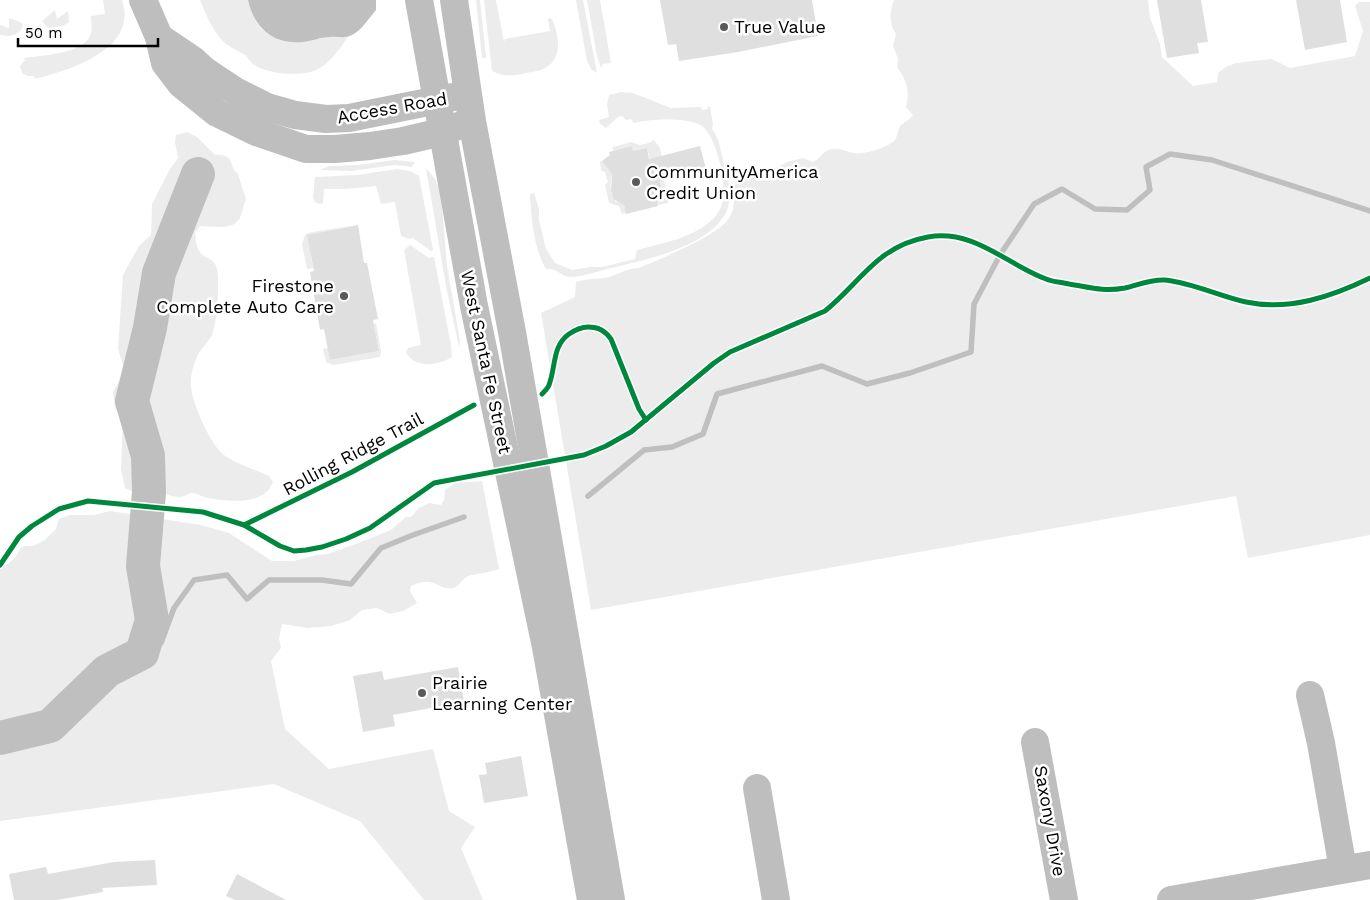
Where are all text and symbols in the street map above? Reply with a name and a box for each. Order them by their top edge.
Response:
scale bar [18,15,158,47]
place label: True Value [734,16,826,37]
marker: True Value [718,21,730,33]
text: 50 m [25,24,62,42]
street label: Access Road [335,88,449,128]
place label: CommunityAmerica Credit Union [646,161,819,203]
marker: CommunityAmerica Credit Union [630,176,642,188]
street label: West Santa Fe Street [457,268,516,456]
place label: Firestone Complete Auto Care [156,275,334,317]
marker: Firestone Complete Auto Care [338,290,350,302]
street label: Rolling Ridge Trail [279,407,427,499]
place label: Prairie Learning Center [432,672,572,714]
marker: Prairie Learning Center [416,687,428,699]
street label: Saxony Drive [1030,764,1071,878]

